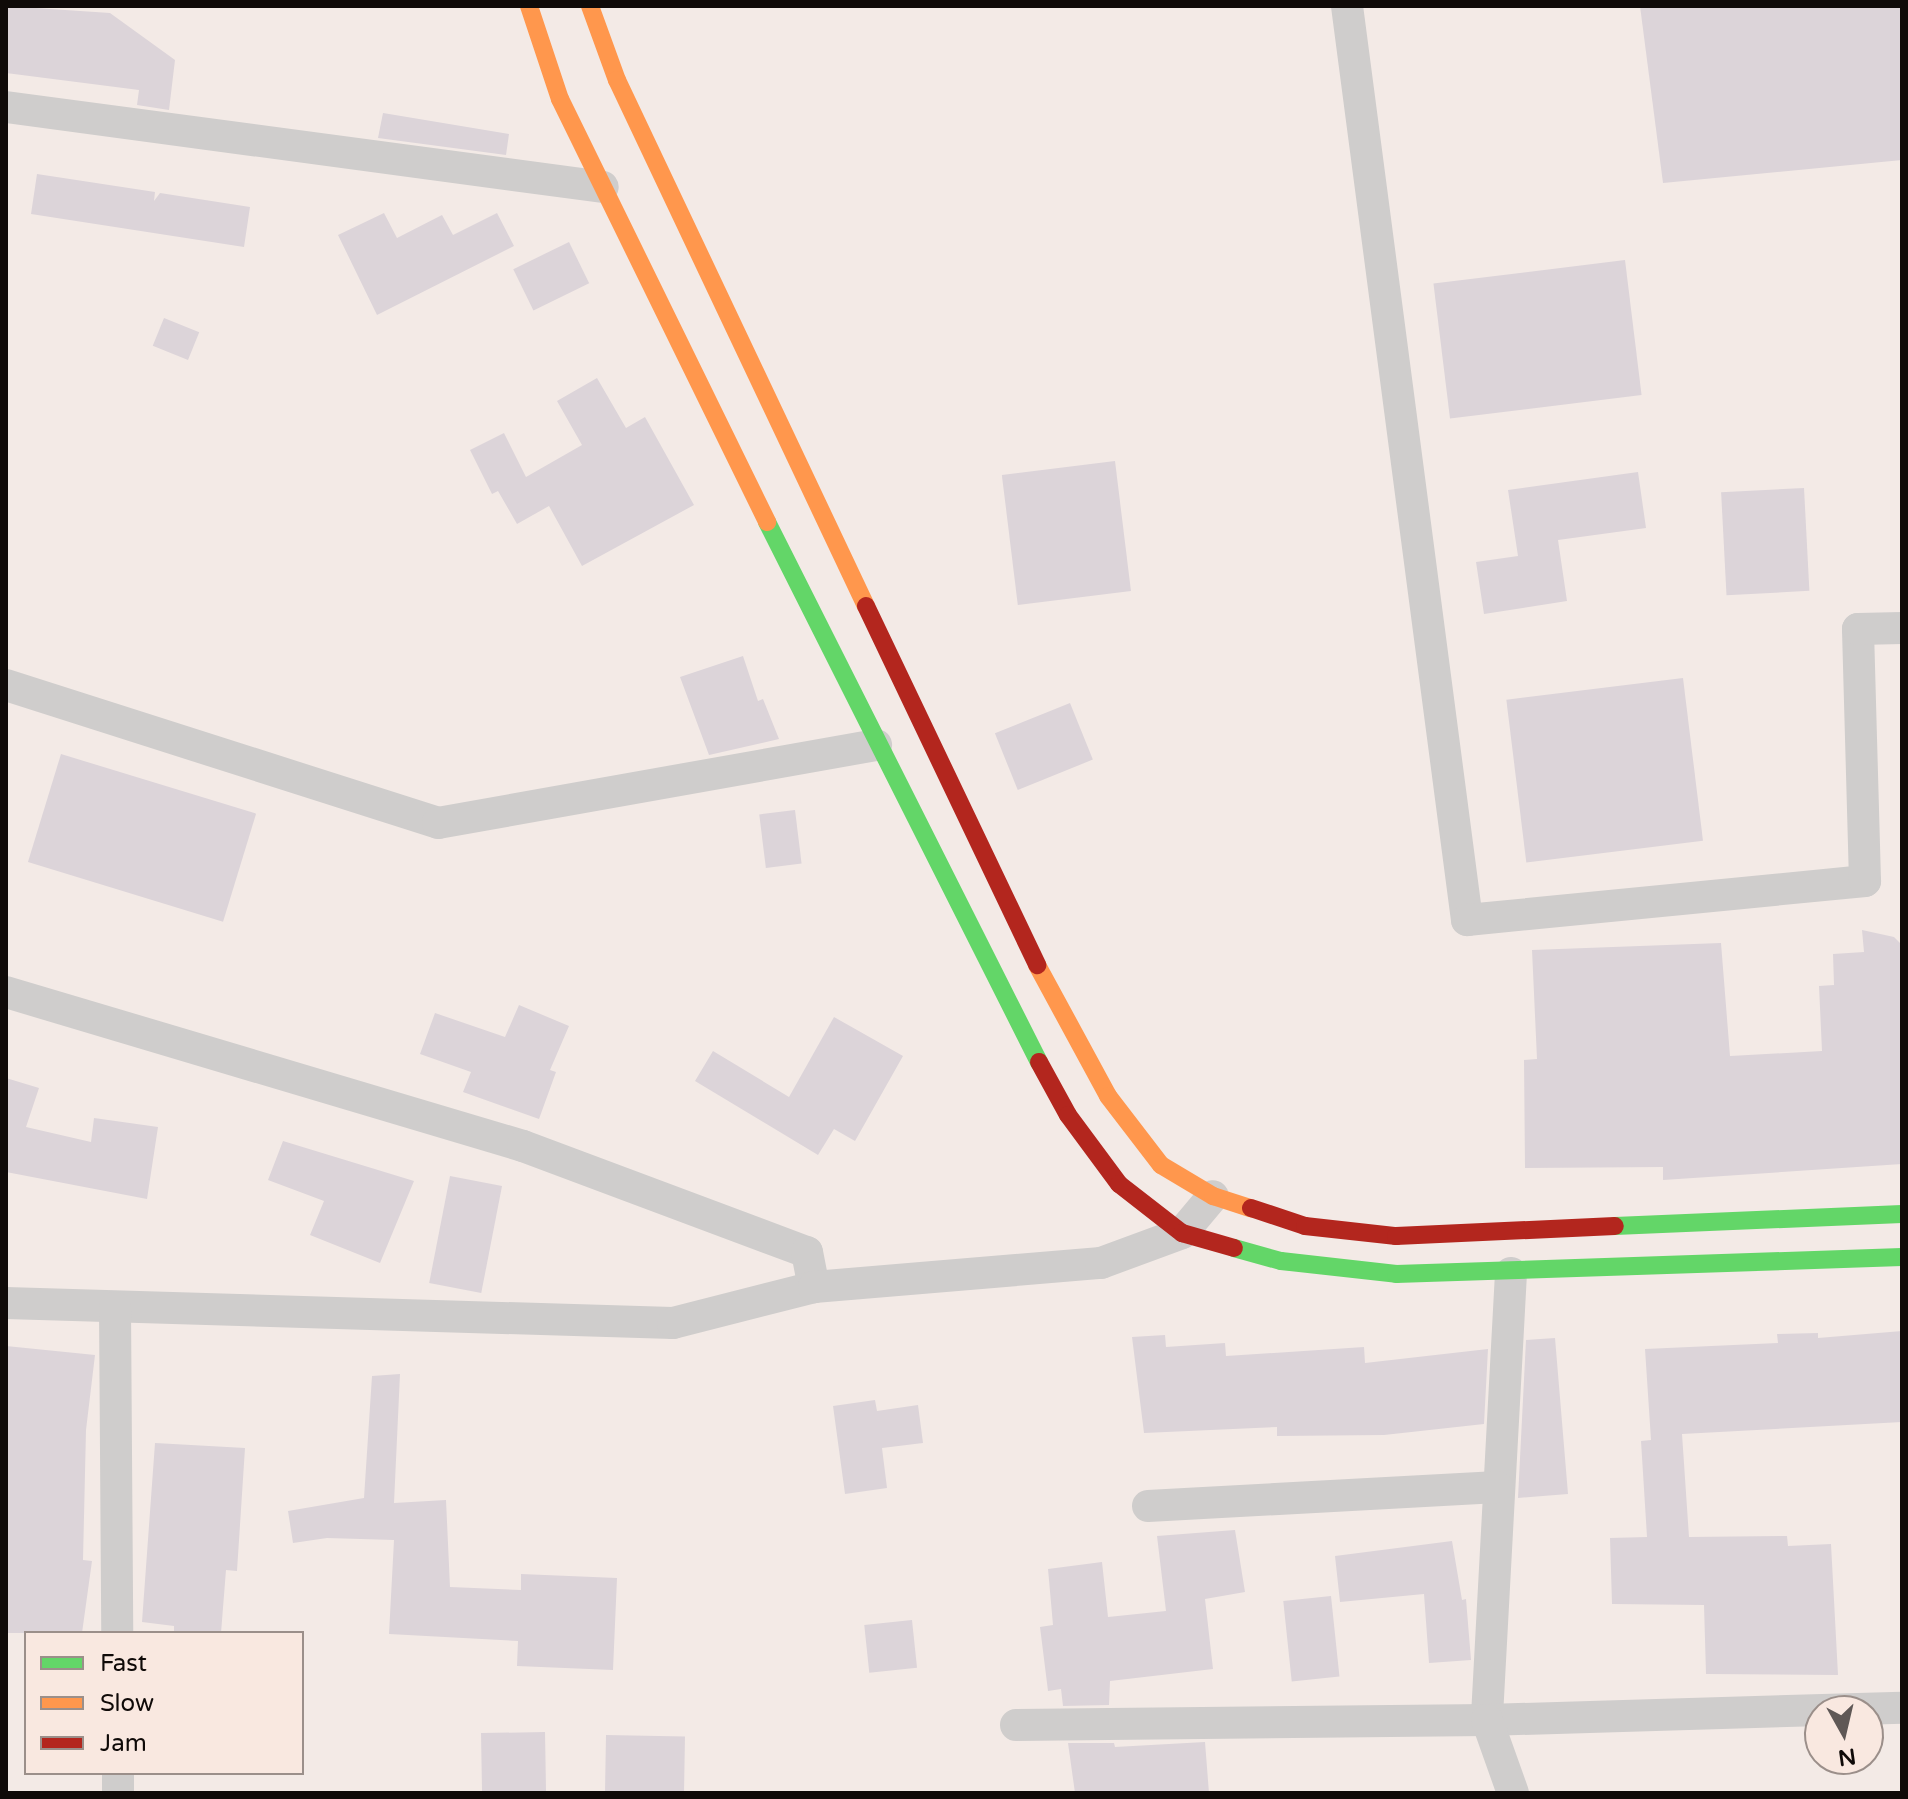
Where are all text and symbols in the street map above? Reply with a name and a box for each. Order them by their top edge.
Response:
legend [24,1631,304,1775]
text: Fast [100,1649,147,1678]
text: Slow [100,1689,154,1718]
north arrow [1804,1695,1884,1775]
text: Jam [100,1729,147,1758]
text: N [1837,1743,1858,1771]

